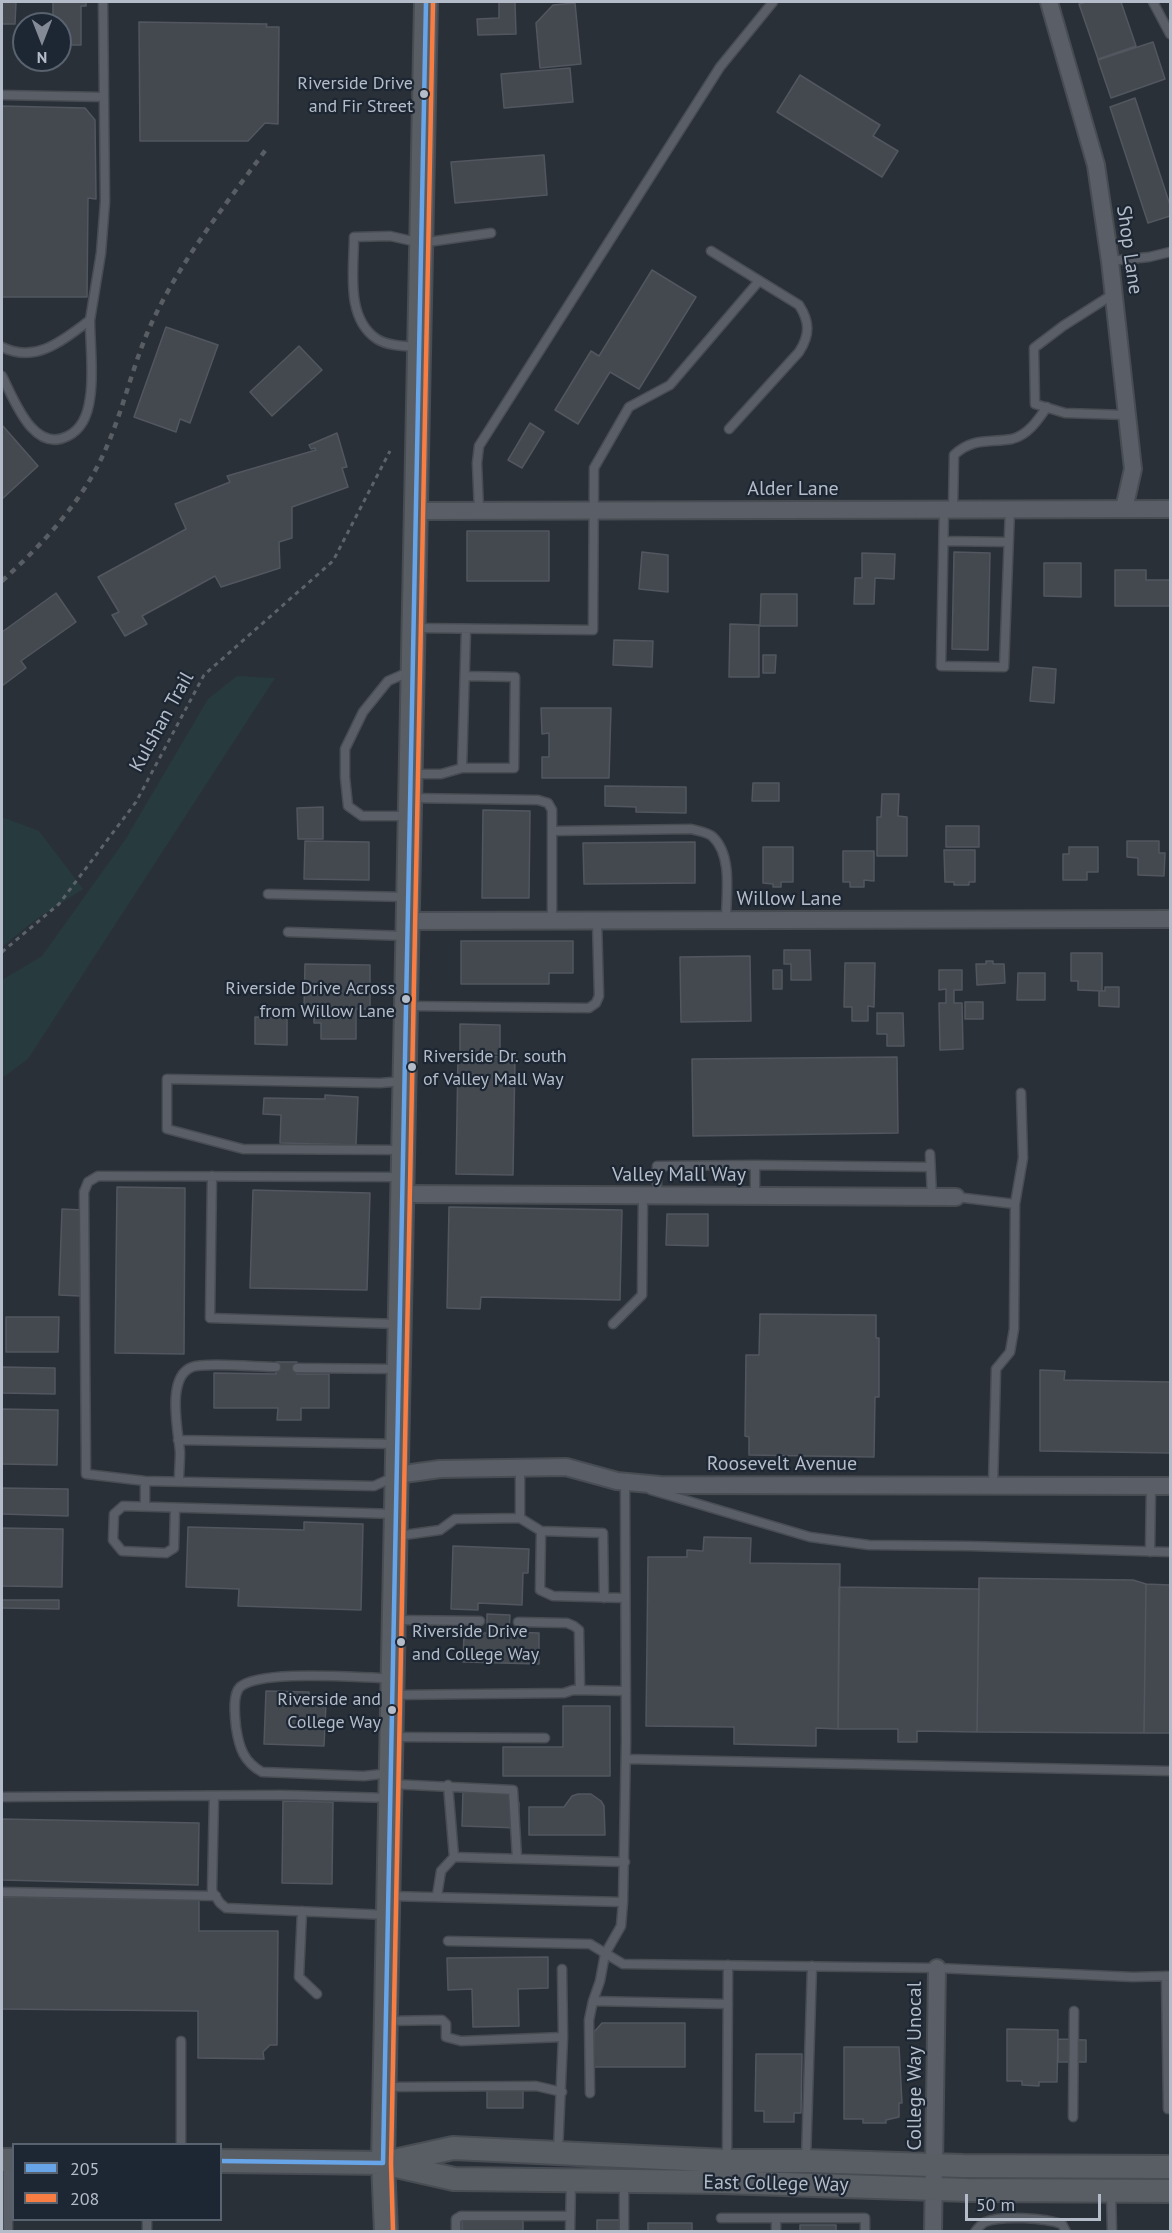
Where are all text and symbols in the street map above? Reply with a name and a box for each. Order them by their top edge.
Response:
north arrow [12,12,72,72]
text: N [37,48,47,68]
place label: Riverside Drive and Fir Street [297,73,413,116]
marker: Riverside Drive and Fir Street [418,88,430,100]
street label: Shop Lane [1111,204,1147,296]
street label: Alder Lane [747,477,839,501]
street label: Kulshan Trail [125,668,199,776]
street label: Willow Lane [736,887,842,911]
place label: Riverside Drive Across from Willow Lane [225,978,395,1020]
marker: Riverside Drive Across from Willow Lane [400,993,412,1005]
place label: Riverside Dr. south of Valley Mall Way [423,1046,567,1088]
marker: Riverside Dr. south of Valley Mall Way [406,1061,418,1073]
street label: Valley Mall Way [612,1163,746,1187]
street label: Roosevelt Avenue [707,1452,857,1476]
place label: Riverside Drive and College Way [412,1621,539,1664]
marker: Riverside Drive and College Way [395,1636,407,1648]
place label: Riverside and College Way [277,1689,381,1732]
marker: Riverside and College Way [386,1704,398,1716]
street label: College Way Unocal [903,1981,927,2151]
legend [12,2143,222,2221]
text: 205 [70,2157,99,2180]
street label: East College Way [703,2171,849,2197]
scale bar [968,2182,1104,2220]
text: 208 [70,2187,99,2210]
text: 50 m [976,2193,1015,2216]

